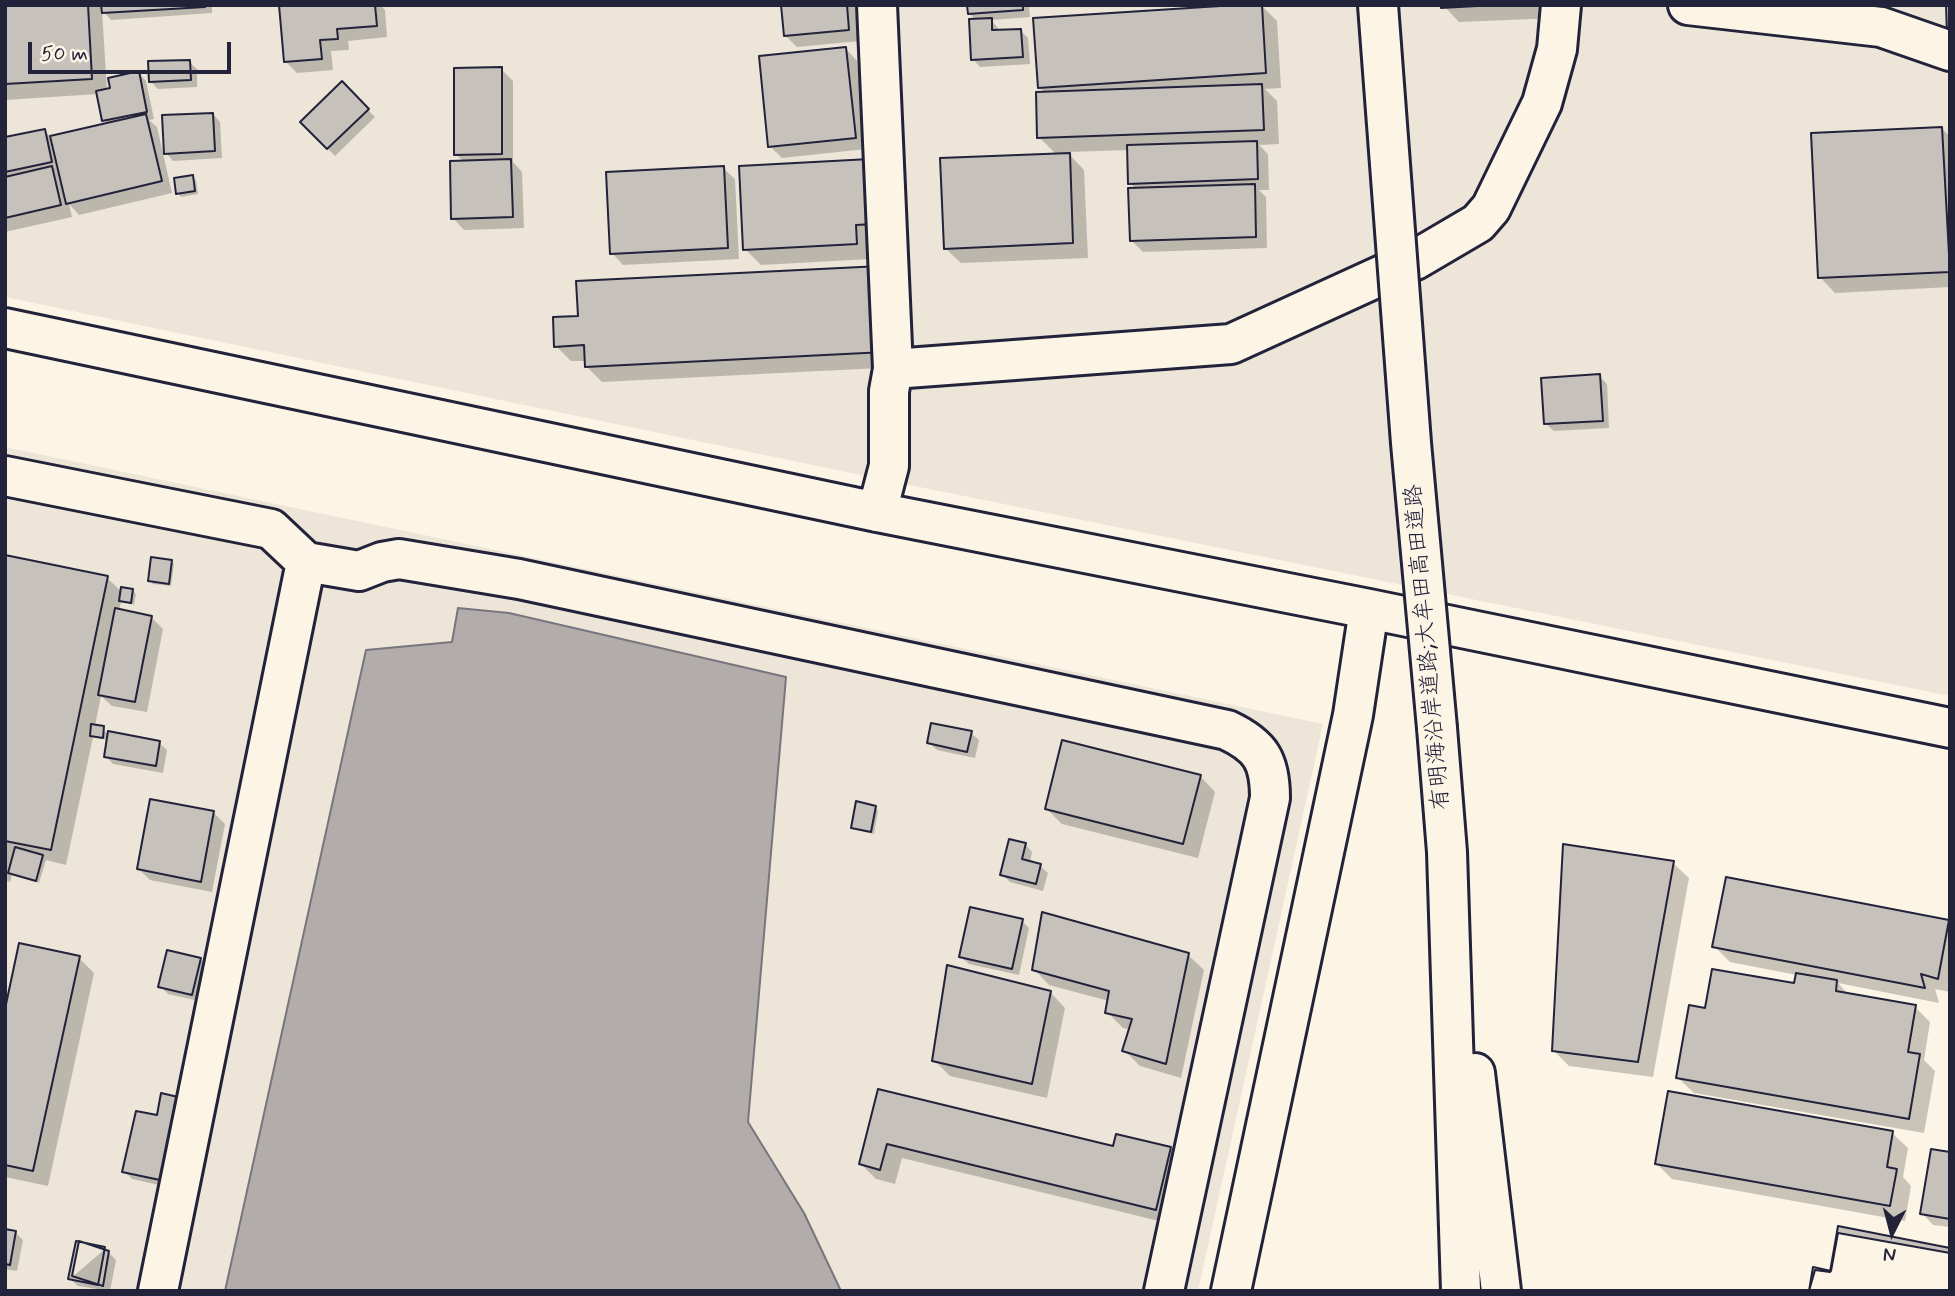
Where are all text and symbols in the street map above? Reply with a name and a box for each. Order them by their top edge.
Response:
scale bar [32,28,234,72]
text: 50 m [41,40,88,68]
street label: 有明海沿岸道路;大牟田高田道路 [1401,483,1457,811]
north arrow [1857,1198,1927,1268]
text: N [1882,1241,1897,1267]

